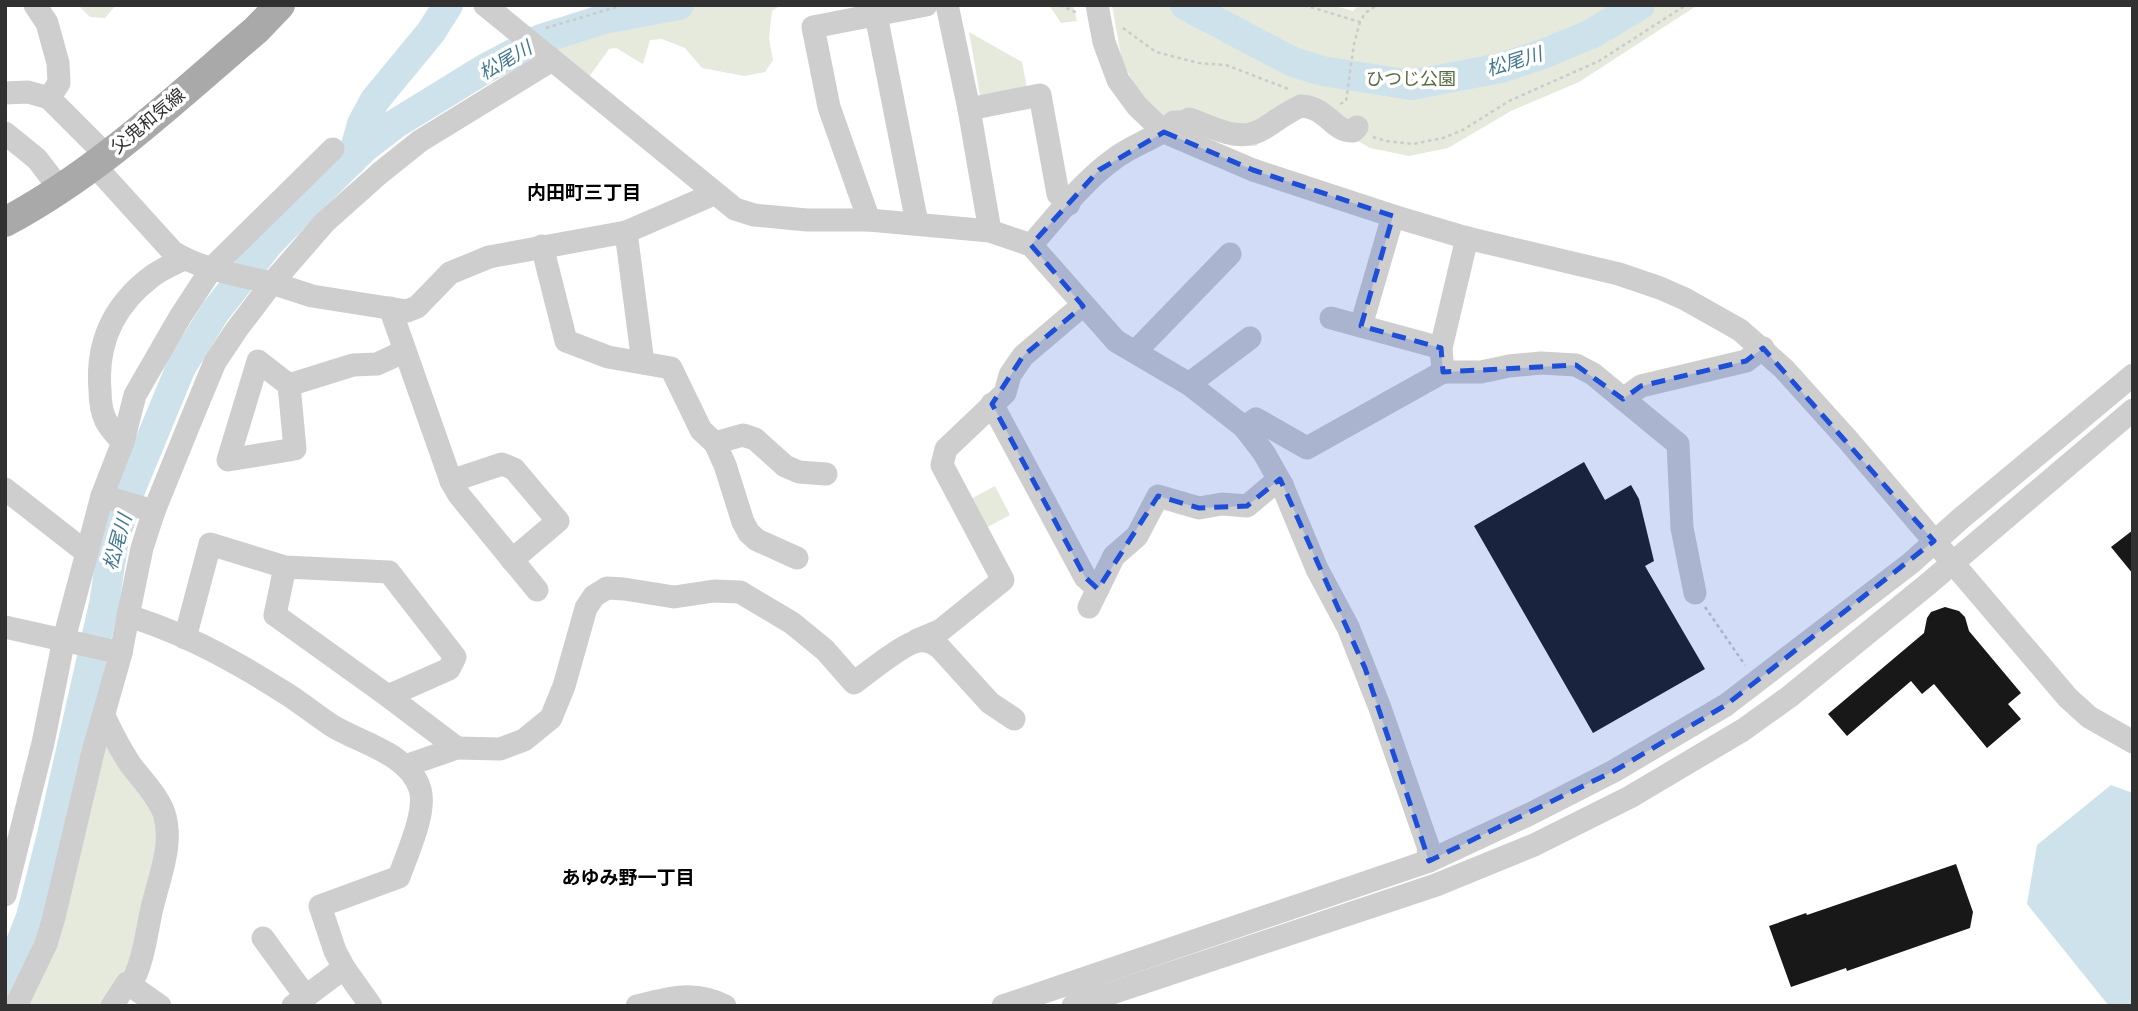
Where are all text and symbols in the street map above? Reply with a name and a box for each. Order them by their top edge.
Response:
water label: 松尾川 [475,35,538,86]
water label: 松尾川 [1484,42,1547,82]
park label: ひつじ公園 [1366,68,1456,90]
street label: 父鬼和気線 [106,84,190,158]
district label: 内田町三丁目 [527,181,641,205]
water label: 松尾川 [99,510,138,573]
district label: あゆみ野一丁目 [561,866,695,890]

